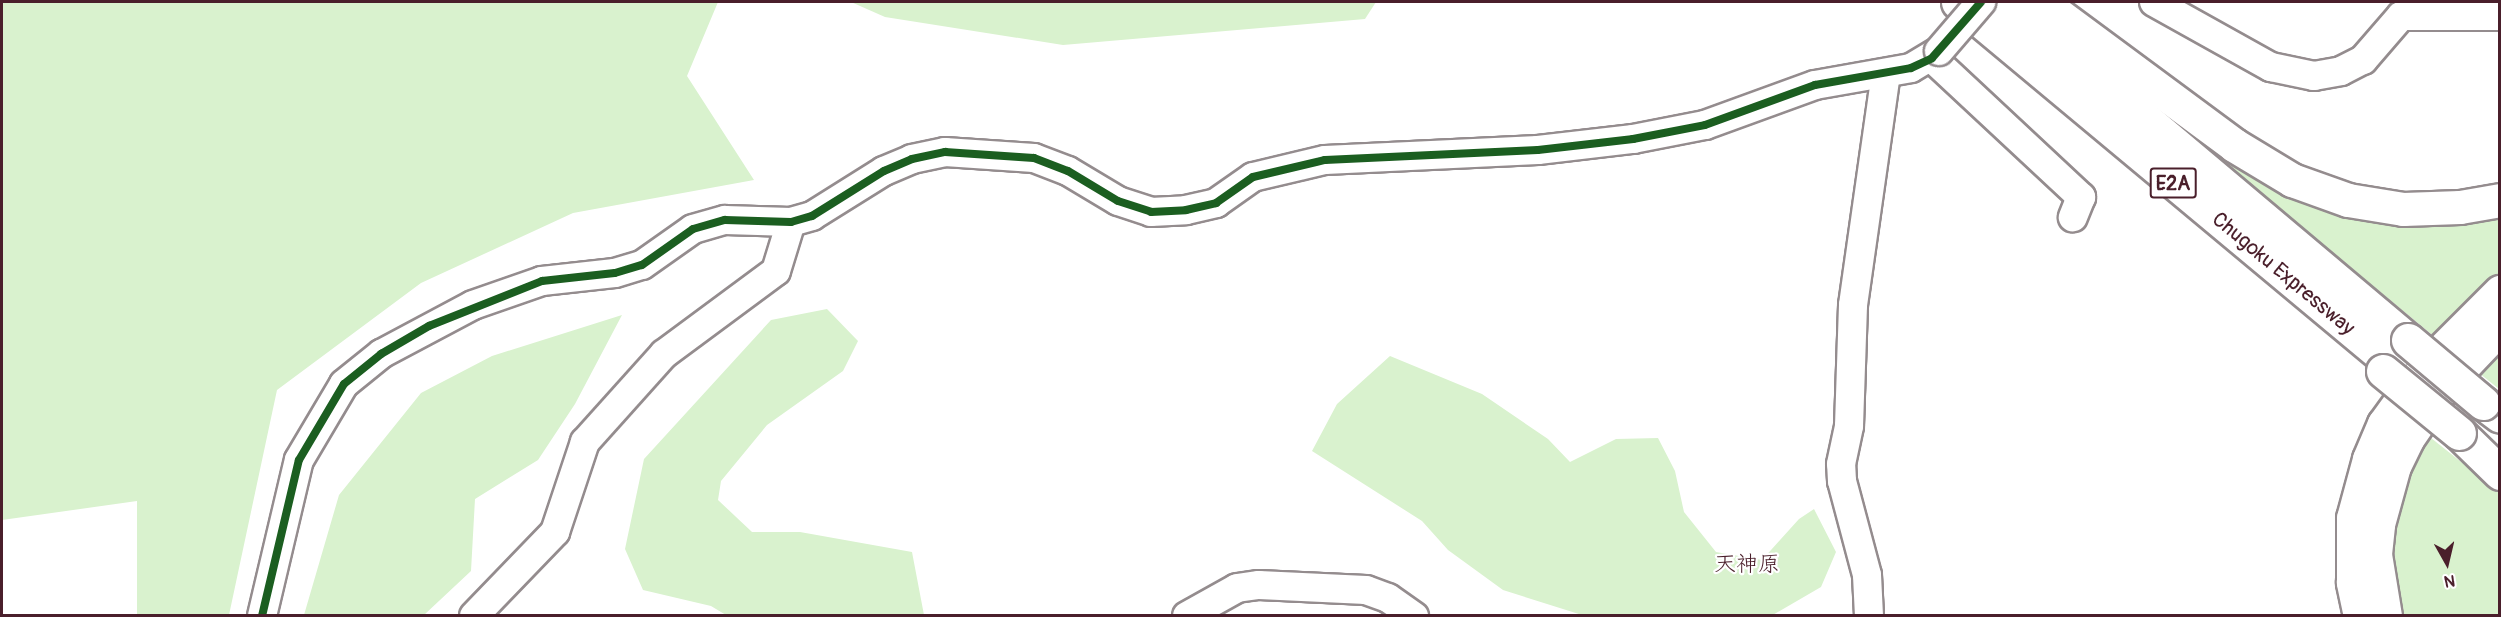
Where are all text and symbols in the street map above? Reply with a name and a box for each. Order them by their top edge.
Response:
road number: E2A [2149,166,2197,200]
street label: Chugoku Expressway [2207,207,2359,341]
north arrow [2417,533,2477,593]
district label: 天神原 [1714,552,1780,578]
text: N [2443,570,2456,591]

